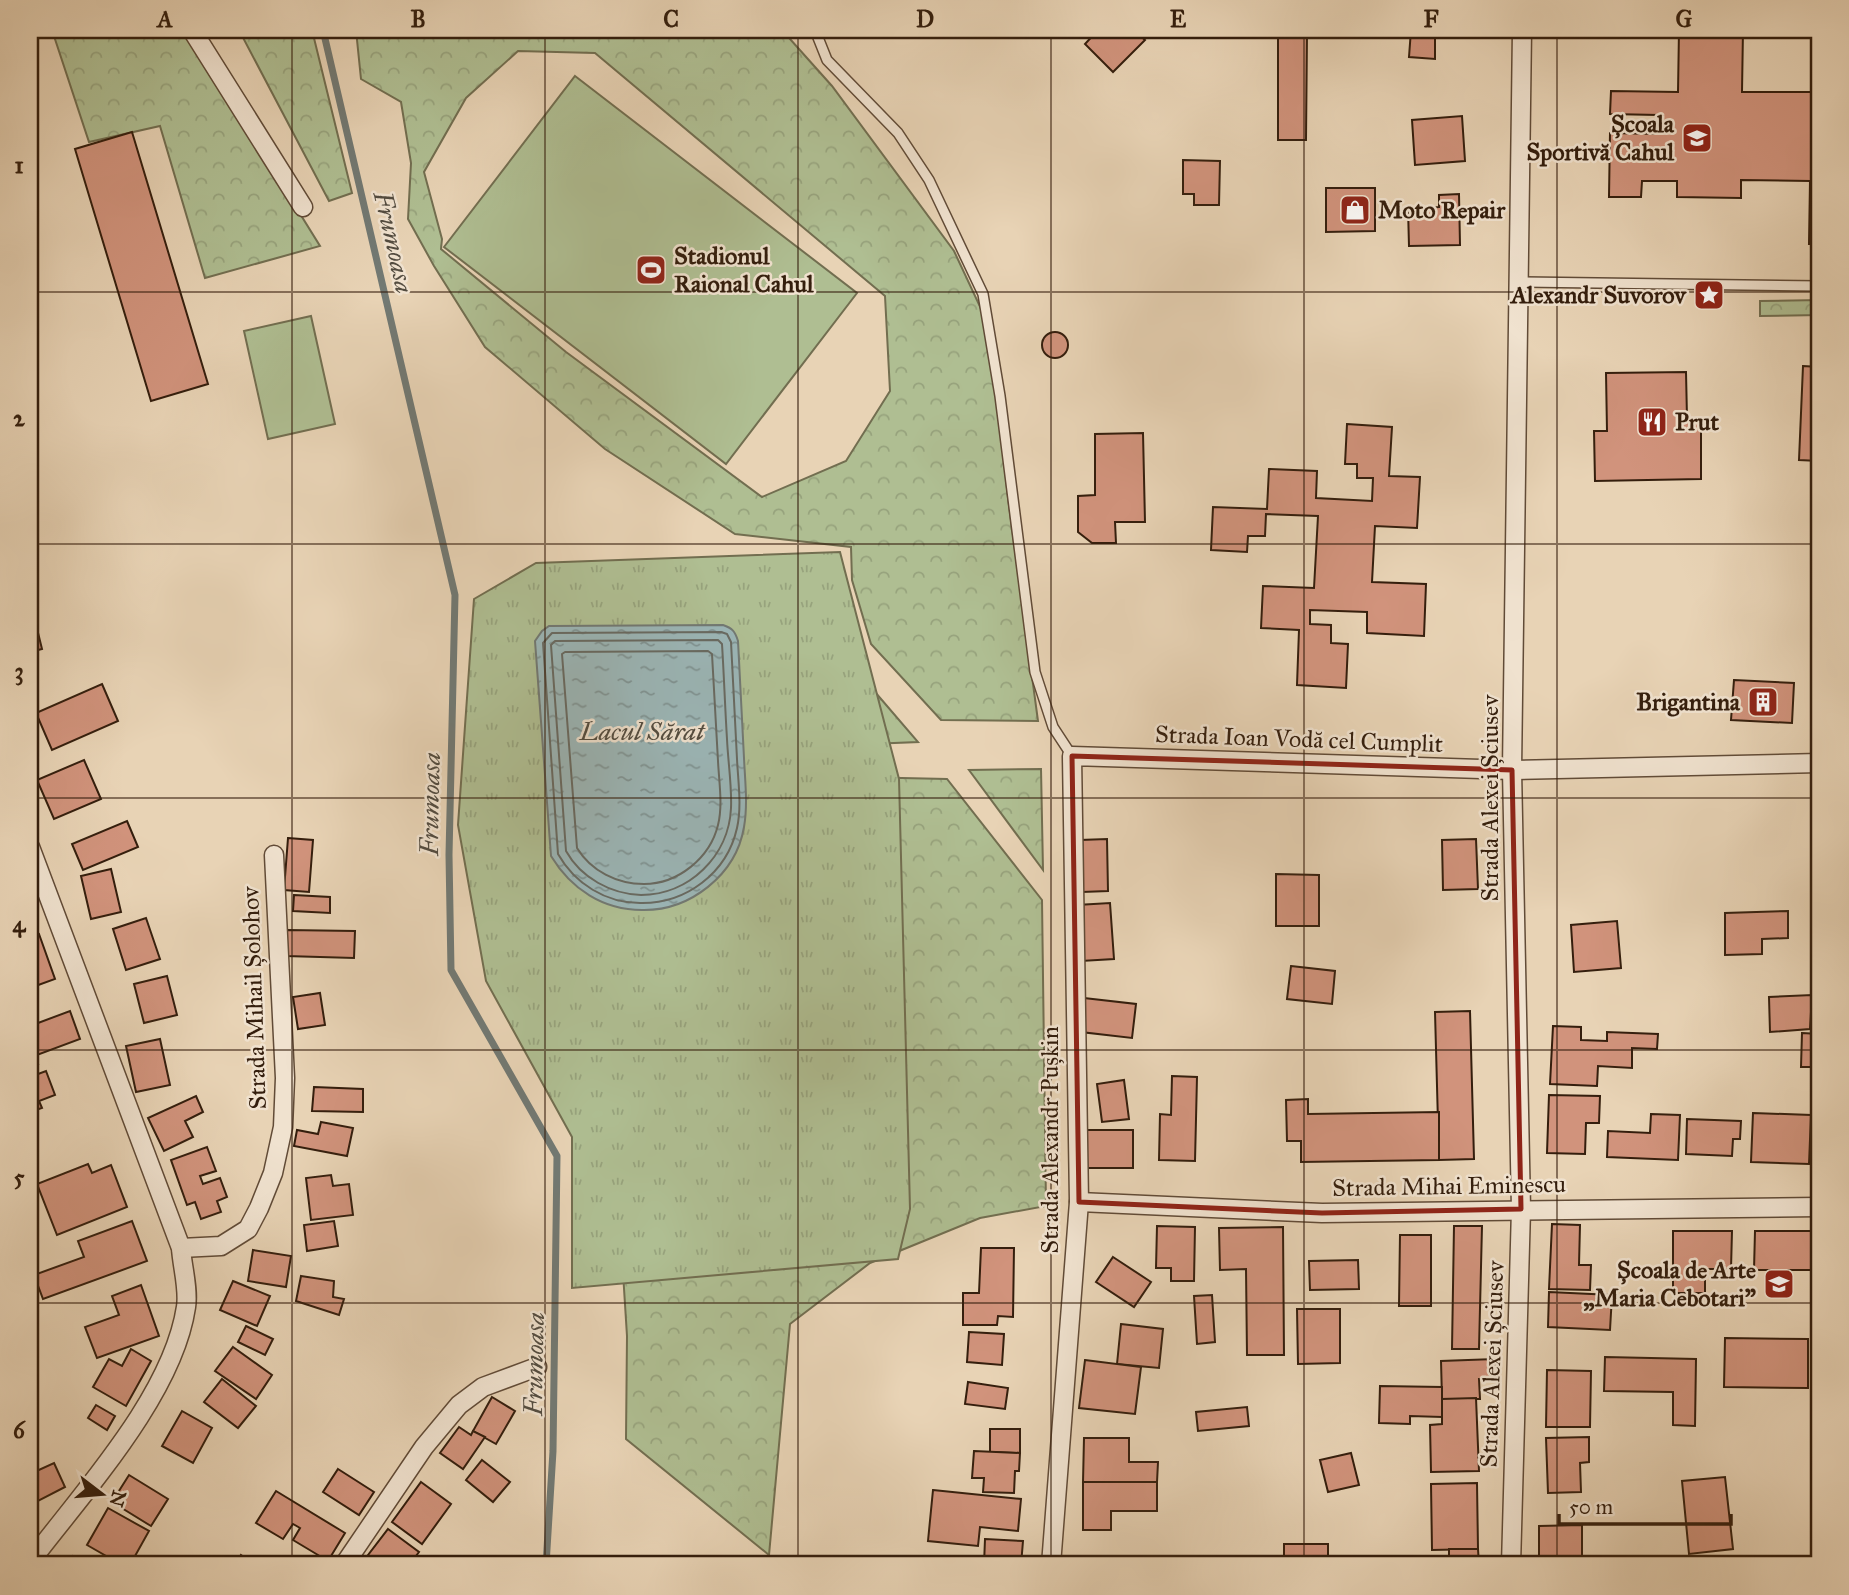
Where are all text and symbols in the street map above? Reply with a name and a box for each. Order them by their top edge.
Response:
text: A [155,5,173,33]
text: B [410,5,426,33]
text: C [663,5,679,33]
text: D [916,5,934,33]
text: E [1170,5,1187,33]
text: F [1423,5,1439,33]
text: G [1676,5,1693,33]
place label: Școala Sportivă Cahul [1526,109,1675,167]
school or university icon: Școala Sportivă Cahul [1680,121,1714,155]
text: 1 [14,151,24,179]
water label: Frumoasa [367,187,421,296]
shop icon: Moto Repair [1338,193,1372,227]
place label: Moto Repair [1378,195,1506,225]
place label: Stadionul Raional Cahul [674,241,814,299]
sports icon: Stadionul Raional Cahul [634,253,668,287]
place icon: Alexandr Suvorov [1692,278,1726,312]
place label: Alexandr Suvorov [1509,280,1687,310]
text: 2 [13,404,25,432]
restaurant icon: Prut [1635,405,1669,439]
place label: Prut [1675,407,1720,437]
text: 3 [14,657,24,686]
building icon: Brigantina [1746,685,1780,719]
place label: Brigantina [1636,687,1741,717]
street label: Strada Alexei Șciusev [1475,693,1505,901]
water label: Lacul Sărat [579,715,706,747]
street label: Strada Ioan Vodă cel Cumplit [1154,719,1444,759]
water label: Frumoasa [413,752,447,857]
street label: Strada Mihail Șolohov [235,885,273,1110]
text: 4 [13,910,27,938]
street label: Strada Alexandr Pușkin [1035,1026,1065,1254]
text: 5 [14,1163,25,1191]
street label: Strada Mihai Eminescu [1332,1169,1566,1203]
place label: Școala de Arte „Maria Cebotari” [1583,1255,1756,1313]
street label: Strada Alexei Șciusev [1473,1259,1511,1468]
school or university icon: Școala de Arte „Maria Cebotari” [1762,1267,1796,1301]
water label: Frumoasa [517,1312,551,1417]
text: 6 [13,1416,26,1444]
north arrow [66,1458,136,1528]
scale bar [1559,1483,1730,1527]
text: N [105,1488,131,1509]
text: 50 m [1569,1494,1614,1520]

